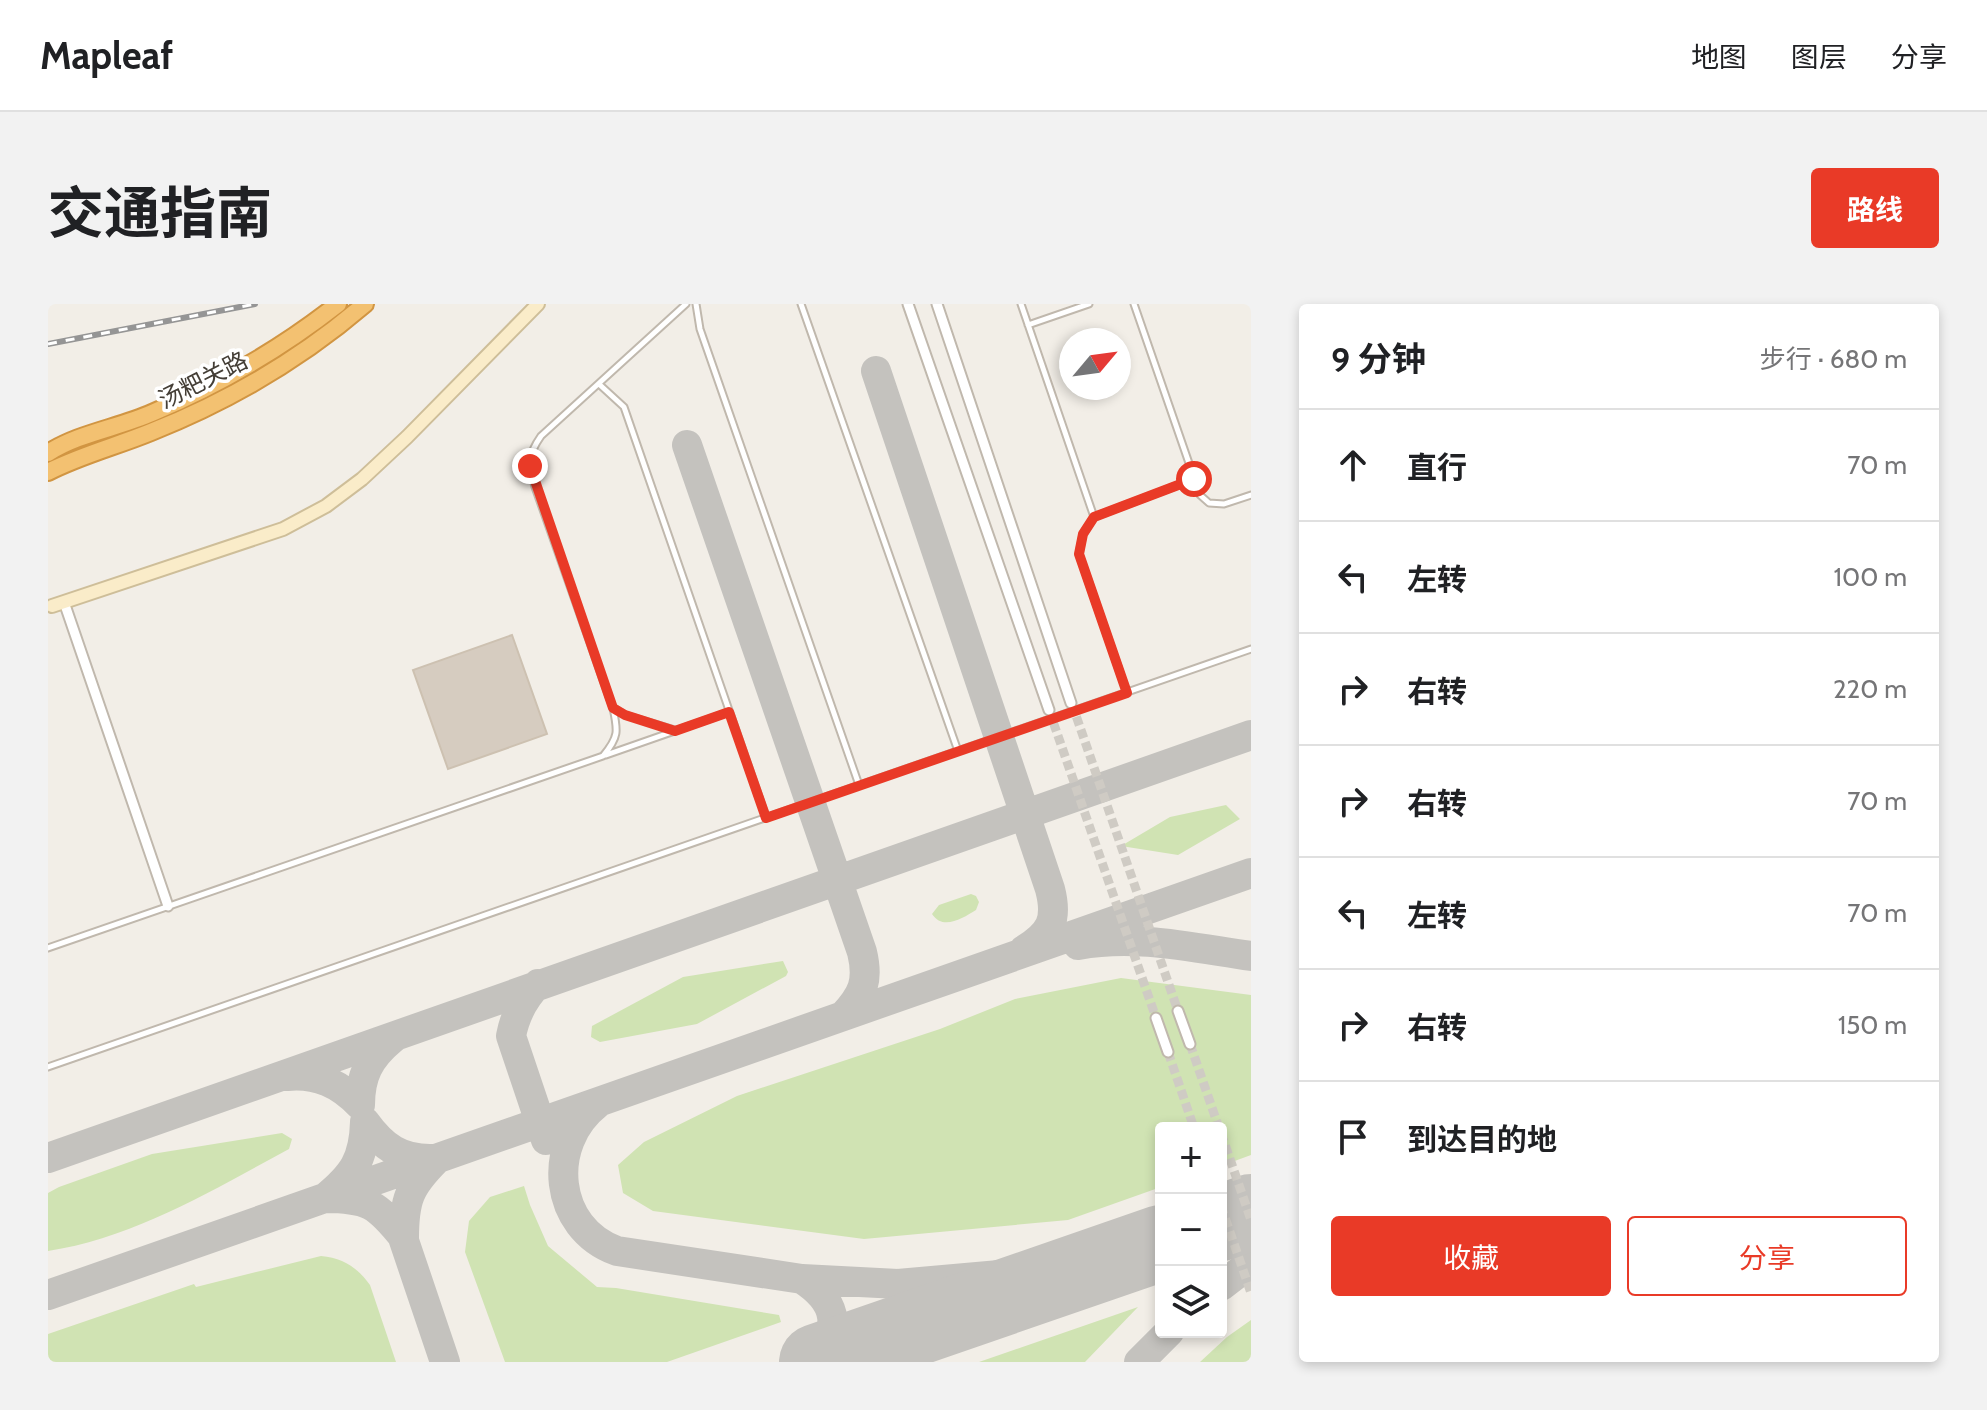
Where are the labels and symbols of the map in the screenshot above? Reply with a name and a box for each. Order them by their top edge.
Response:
north arrow [1059,328,1131,400]
street label: 汤粑关路 [154,345,252,415]
route end [512,448,548,484]
route start [1176,461,1212,497]

